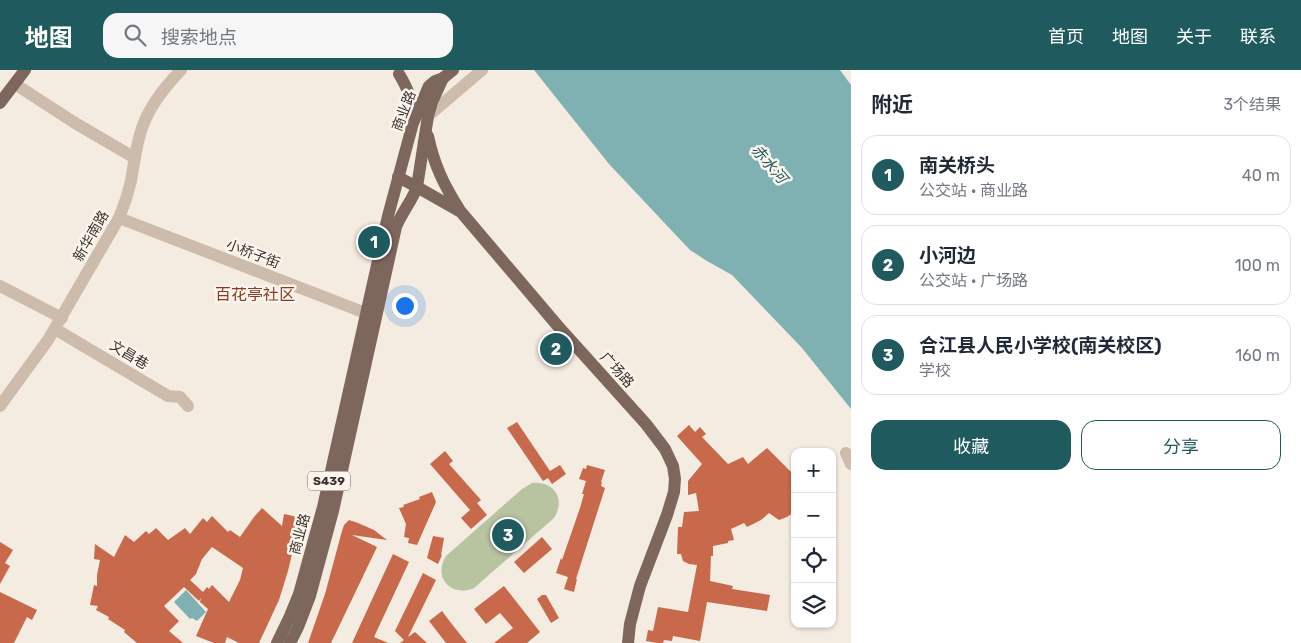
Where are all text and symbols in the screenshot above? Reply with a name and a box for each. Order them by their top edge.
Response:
search box [103,13,453,58]
icon: search [121,21,149,49]
text: 地图 [25,24,73,52]
text: 搜索地点 [161,26,237,49]
text: 首页 [1048,26,1084,48]
text: 地图 [1112,26,1148,48]
text: 关于 [1176,26,1212,48]
text: 联系 [1240,26,1276,48]
street label: 商业路 [389,88,419,134]
text: 附近 [871,92,913,117]
text: 3个结果 [1223,95,1281,114]
water label: 赤水河 [747,141,793,189]
text: 南关桥头 [919,154,995,177]
text: 1 [884,166,892,185]
text: 40 m [1242,166,1280,185]
text: 公交站 · 商业路 [919,181,1028,200]
street label: 新华南路 [70,208,112,264]
pin: 1 [358,223,390,261]
street label: 小桥子街 [224,236,282,272]
text: 小河边 [919,244,976,267]
text: 2 [883,256,893,275]
text: 100 m [1235,256,1280,275]
text: 公交站 · 广场路 [919,271,1028,290]
district label: 百花亭社区 [215,285,295,304]
your location [392,293,418,319]
pin: 2 [540,330,572,368]
text: 合江县人民小学校(南关校区) [919,334,1162,357]
street label: 文昌巷 [107,337,151,373]
text: 3 [883,346,893,365]
text: 160 m [1235,346,1280,365]
street label: 广场路 [597,349,637,391]
text: 学校 [919,361,951,380]
button: 收藏 [871,420,1071,470]
button: 分享 [1081,420,1281,470]
map controls [791,448,836,628]
button: + [791,448,836,493]
road number: S439 [308,472,350,491]
button: − [791,493,836,538]
street label: 商业路 [286,512,314,556]
pin: 3 [492,516,524,554]
button: locate [791,538,836,583]
button: layers [791,583,836,628]

